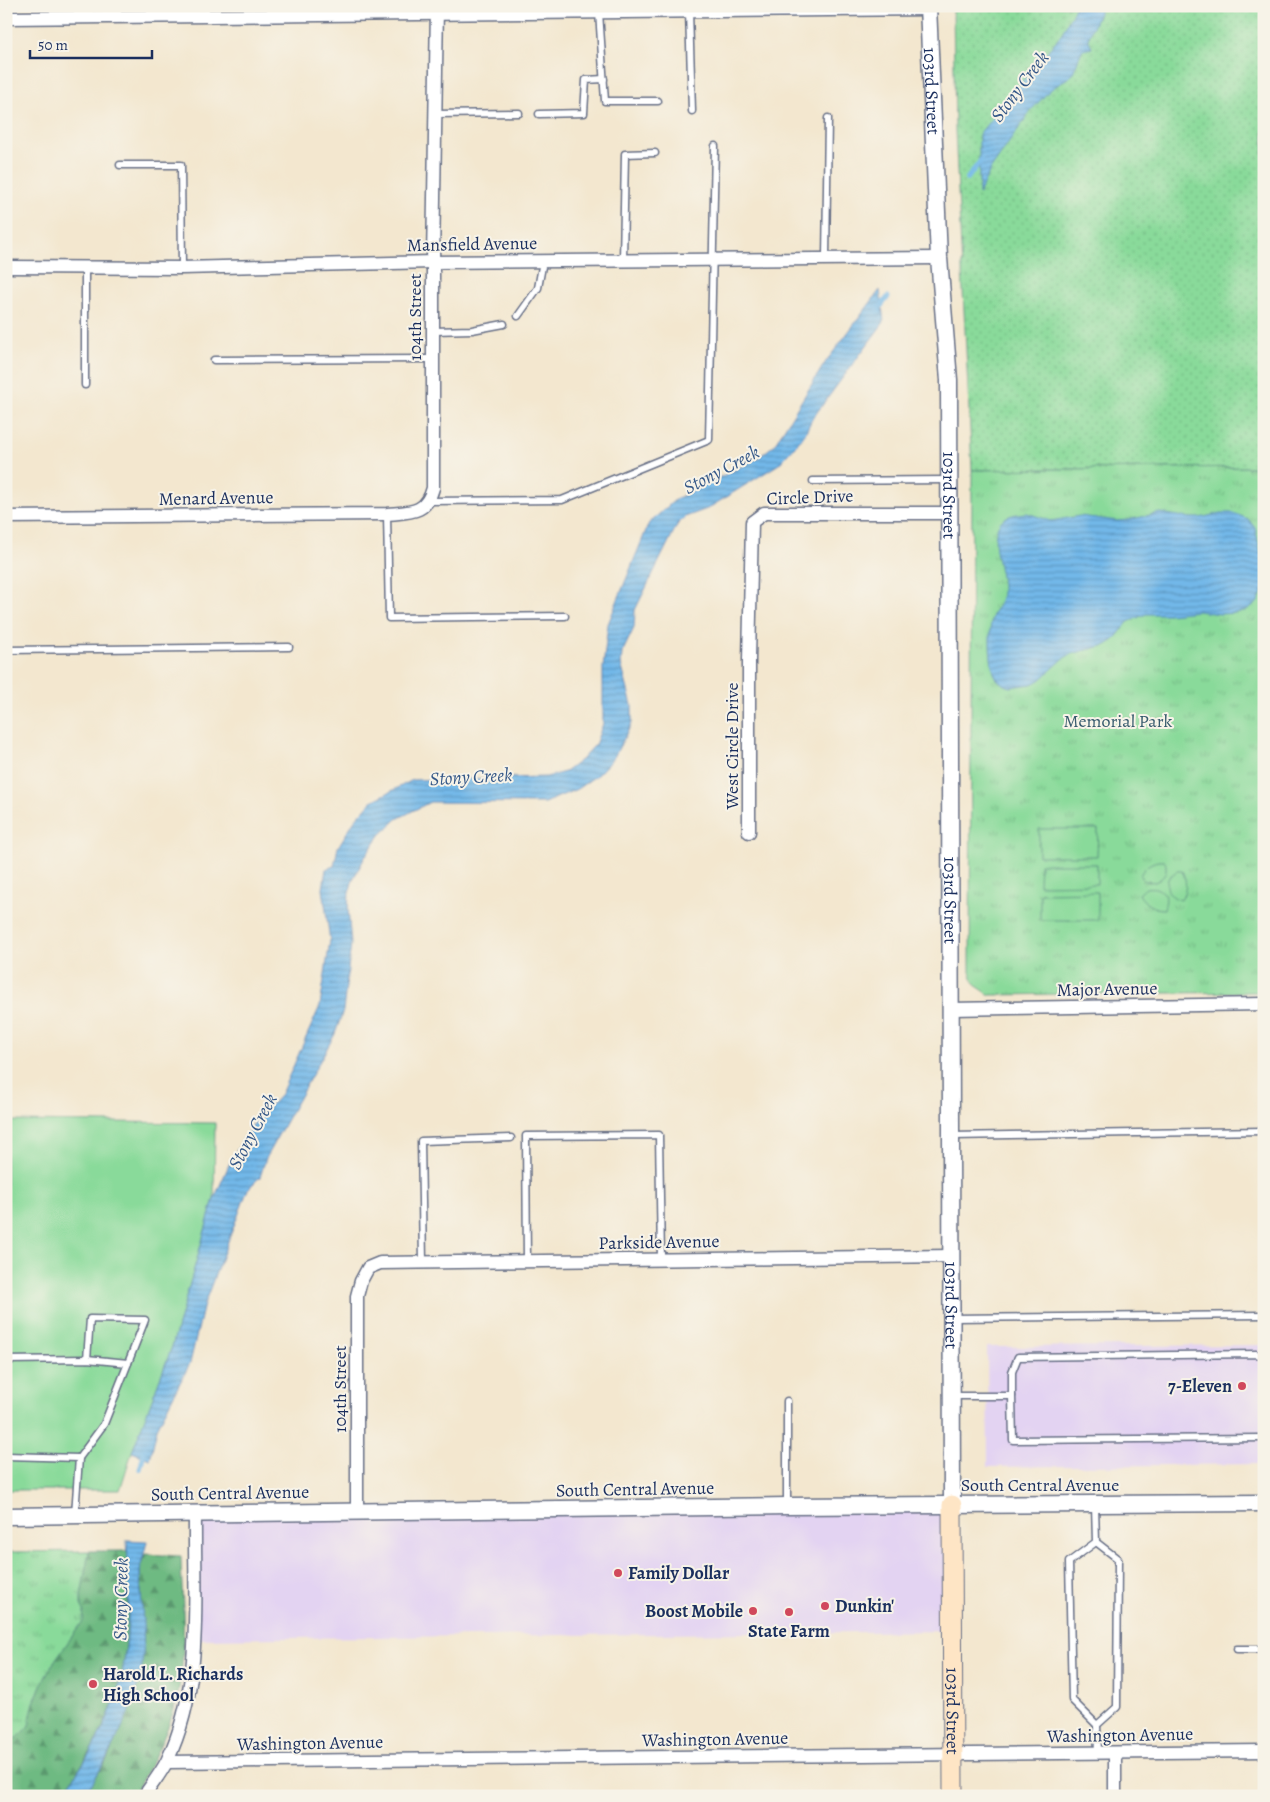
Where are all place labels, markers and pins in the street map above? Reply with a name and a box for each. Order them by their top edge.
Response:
place label: 7-Eleven [1168,1374,1232,1398]
marker: 7-Eleven [1236,1380,1248,1392]
place label: Family Dollar [628,1561,730,1585]
marker: Family Dollar [612,1567,624,1579]
place label: Dunkin' [835,1594,894,1618]
place label: Boost Mobile [645,1599,743,1623]
marker: Dunkin' [819,1600,831,1612]
marker: Boost Mobile [747,1605,759,1617]
marker: State Farm [783,1606,795,1618]
place label: State Farm [748,1619,830,1643]
place label: Harold L. Richards High School [103,1662,243,1707]
marker: Harold L. Richards High School [87,1678,99,1690]

